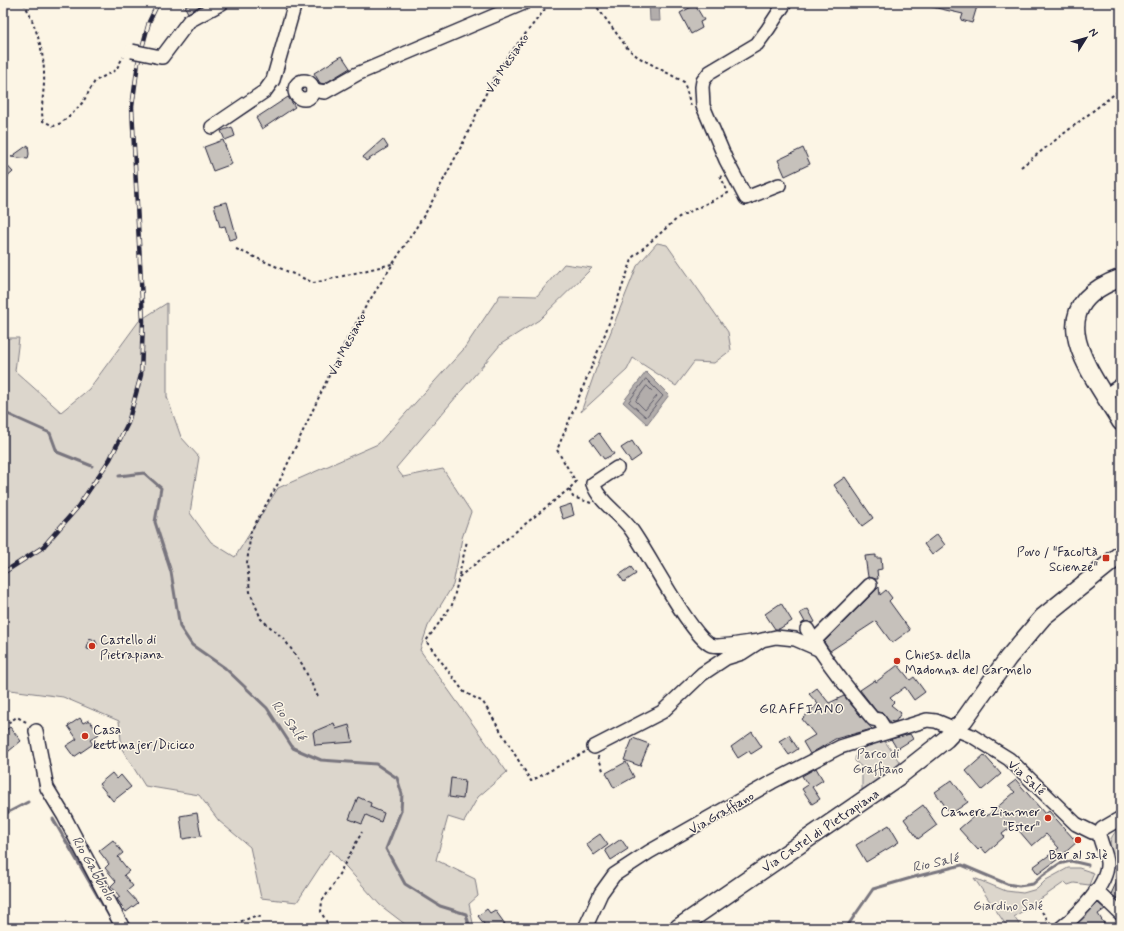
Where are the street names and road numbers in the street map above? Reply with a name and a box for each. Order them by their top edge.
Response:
street label: Via Mesiano [481,30,533,97]
street label: Via Mesiano [324,310,370,379]
street label: Via Salé [1004,756,1048,800]
street label: Via Castel di Pietrapiana [759,786,883,877]
street label: Via Graffiano [686,788,757,839]

